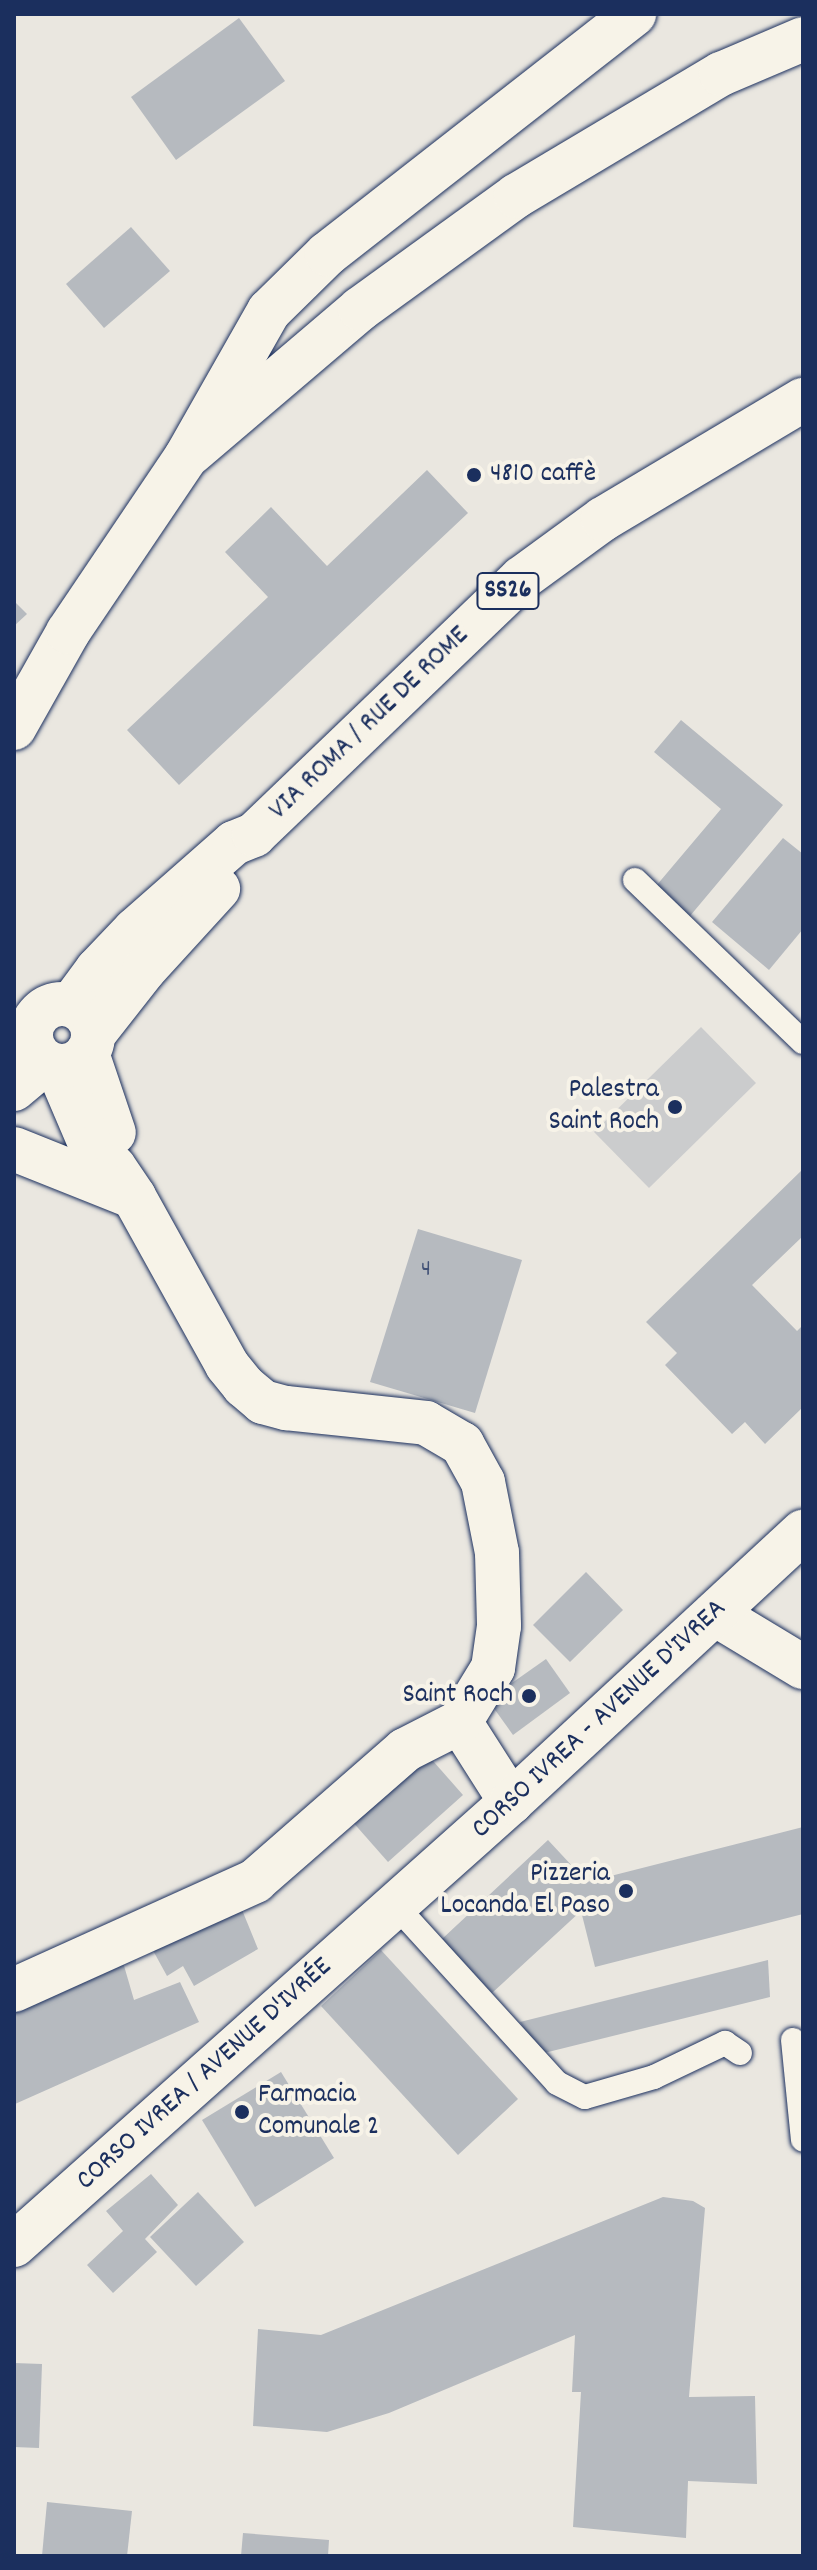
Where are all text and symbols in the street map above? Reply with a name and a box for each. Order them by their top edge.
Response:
place label: 4810 caffè [490,458,596,492]
marker: 4810 caffè [465,466,483,484]
road number: SS26 [476,569,540,613]
street label: VIA ROMA / RUE DE ROME [263,620,477,828]
place label: Palestra Saint Roch [549,1074,659,1140]
marker: Palestra Saint Roch [666,1098,684,1116]
house number: 4 [421,1257,431,1285]
street label: CORSO IVREA - AVENUE D'IVREA [466,1593,734,1847]
place label: Saint Roch [403,1679,513,1713]
marker: Saint Roch [520,1687,538,1705]
place label: Pizzeria Locanda El Paso [440,1858,610,1924]
marker: Pizzeria Locanda El Paso [617,1882,635,1900]
street label: CORSO IVREA / AVENUE D'IVRÉE [70,1951,340,2199]
place label: Farmacia Comunale 2 [258,2079,379,2145]
marker: Farmacia Comunale 2 [233,2103,251,2121]

